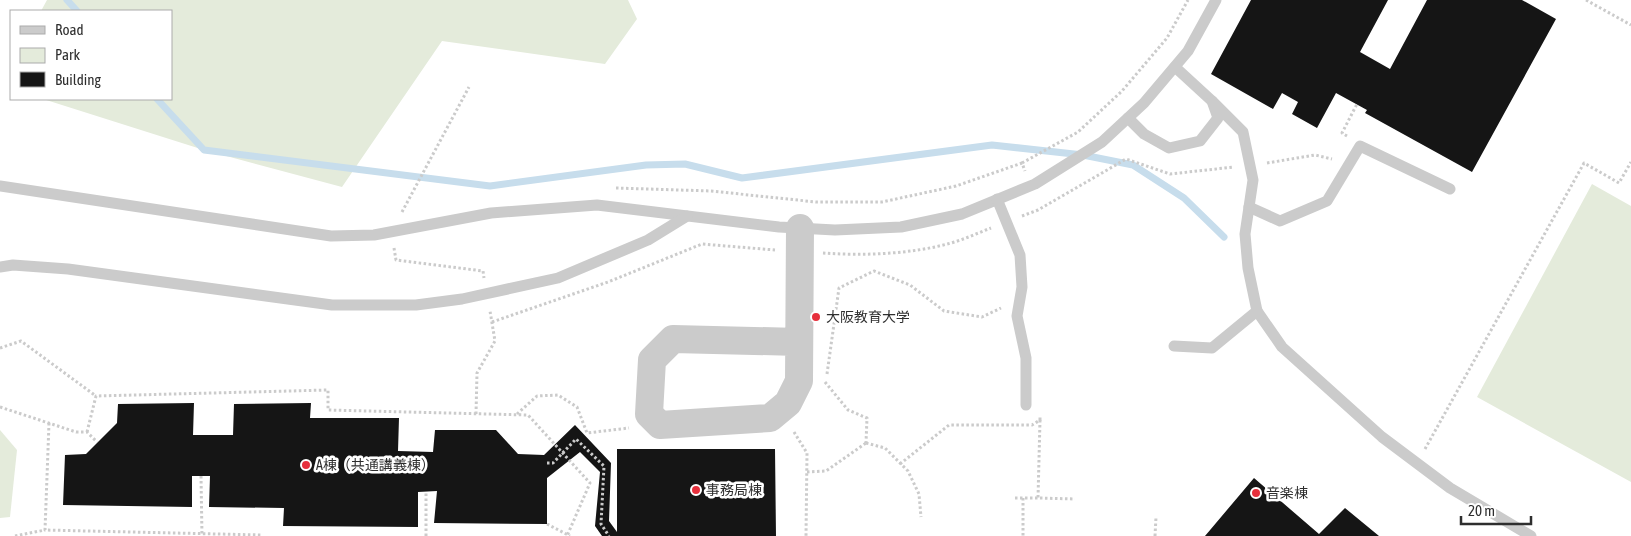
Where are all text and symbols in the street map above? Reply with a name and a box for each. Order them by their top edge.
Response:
legend [10,10,172,100]
text: Road [55,21,84,38]
text: Park [55,46,80,63]
text: Building [55,71,101,88]
place label: 大阪教育大学 [826,309,910,325]
marker: 大阪教育大学 [810,311,822,323]
place label: A棟（共通講義棟） [316,457,435,473]
marker: A棟（共通講義棟） [300,459,312,471]
place label: 事務局棟 [706,482,762,498]
marker: 事務局棟 [690,484,702,496]
place label: 音楽棟 [1266,485,1308,501]
marker: 音楽棟 [1250,487,1262,499]
scale bar [1461,494,1531,526]
text: 20 m [1468,502,1495,519]

